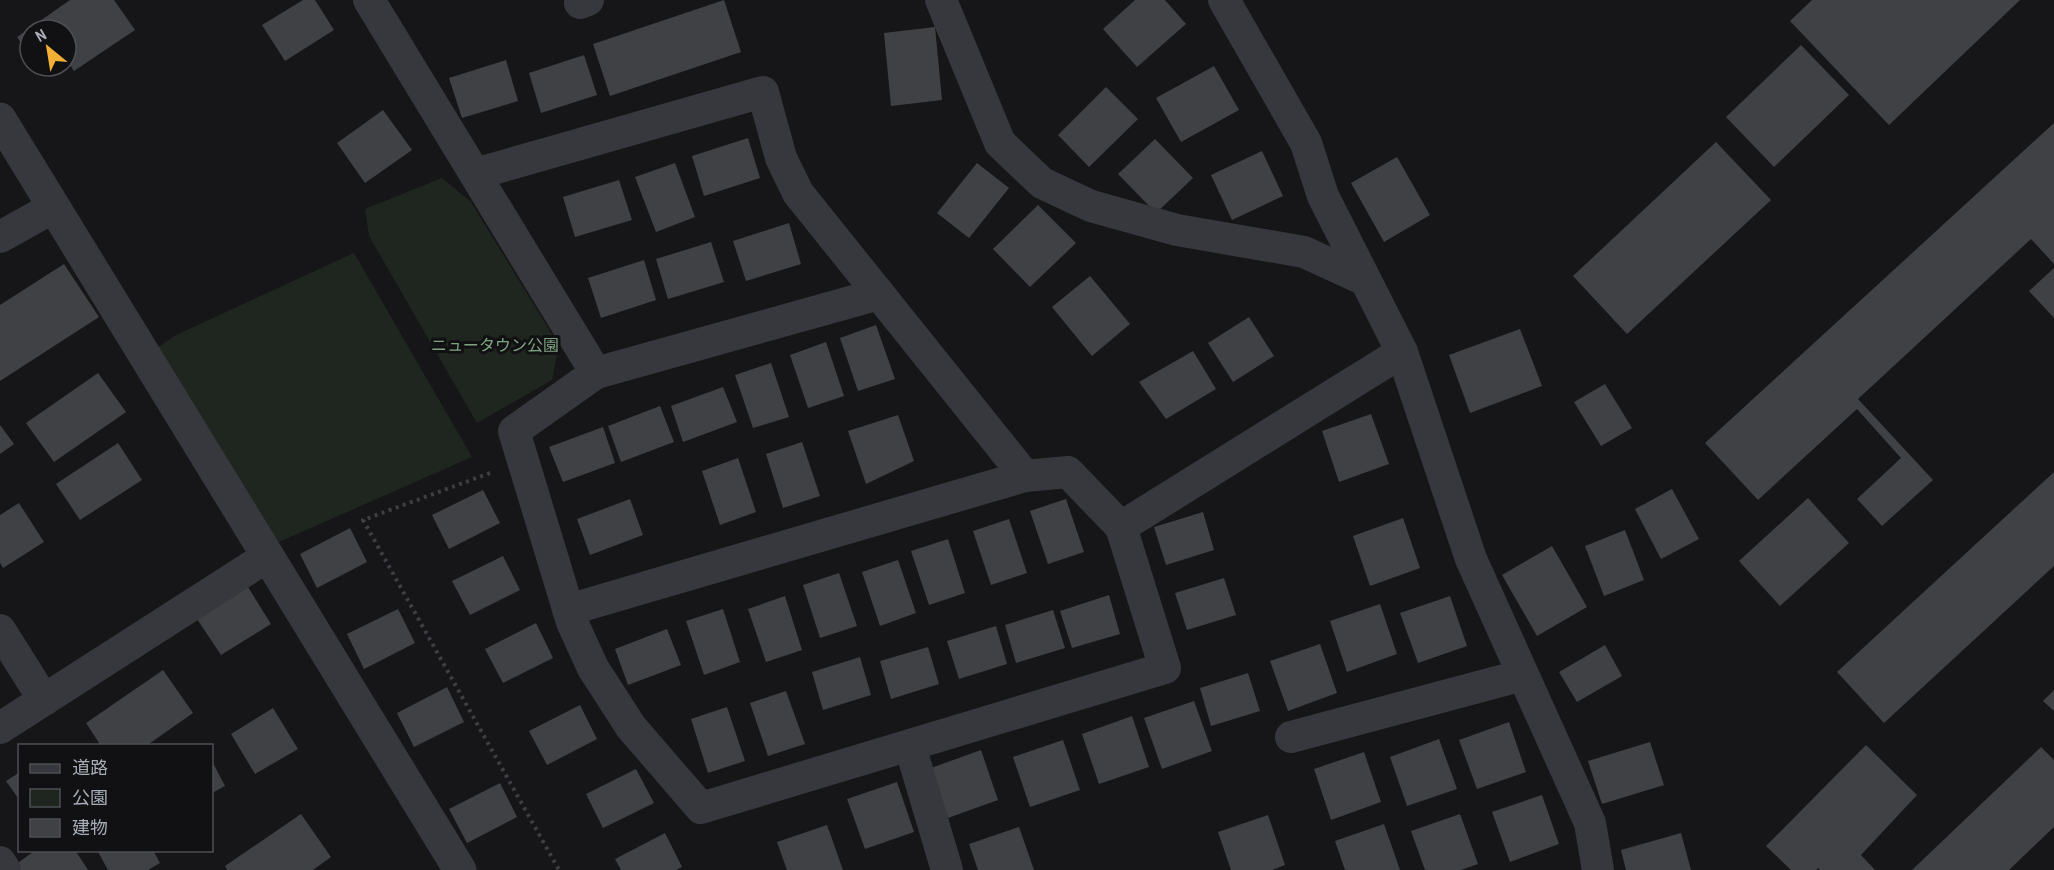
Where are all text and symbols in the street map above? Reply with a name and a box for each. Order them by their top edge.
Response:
north arrow [18,18,78,78]
text: N [31,23,50,47]
park label: ニュータウン公園 [431,334,559,356]
legend [18,744,213,852]
text: 道路 [72,755,108,780]
text: 公園 [72,785,108,810]
text: 建物 [72,815,108,840]

